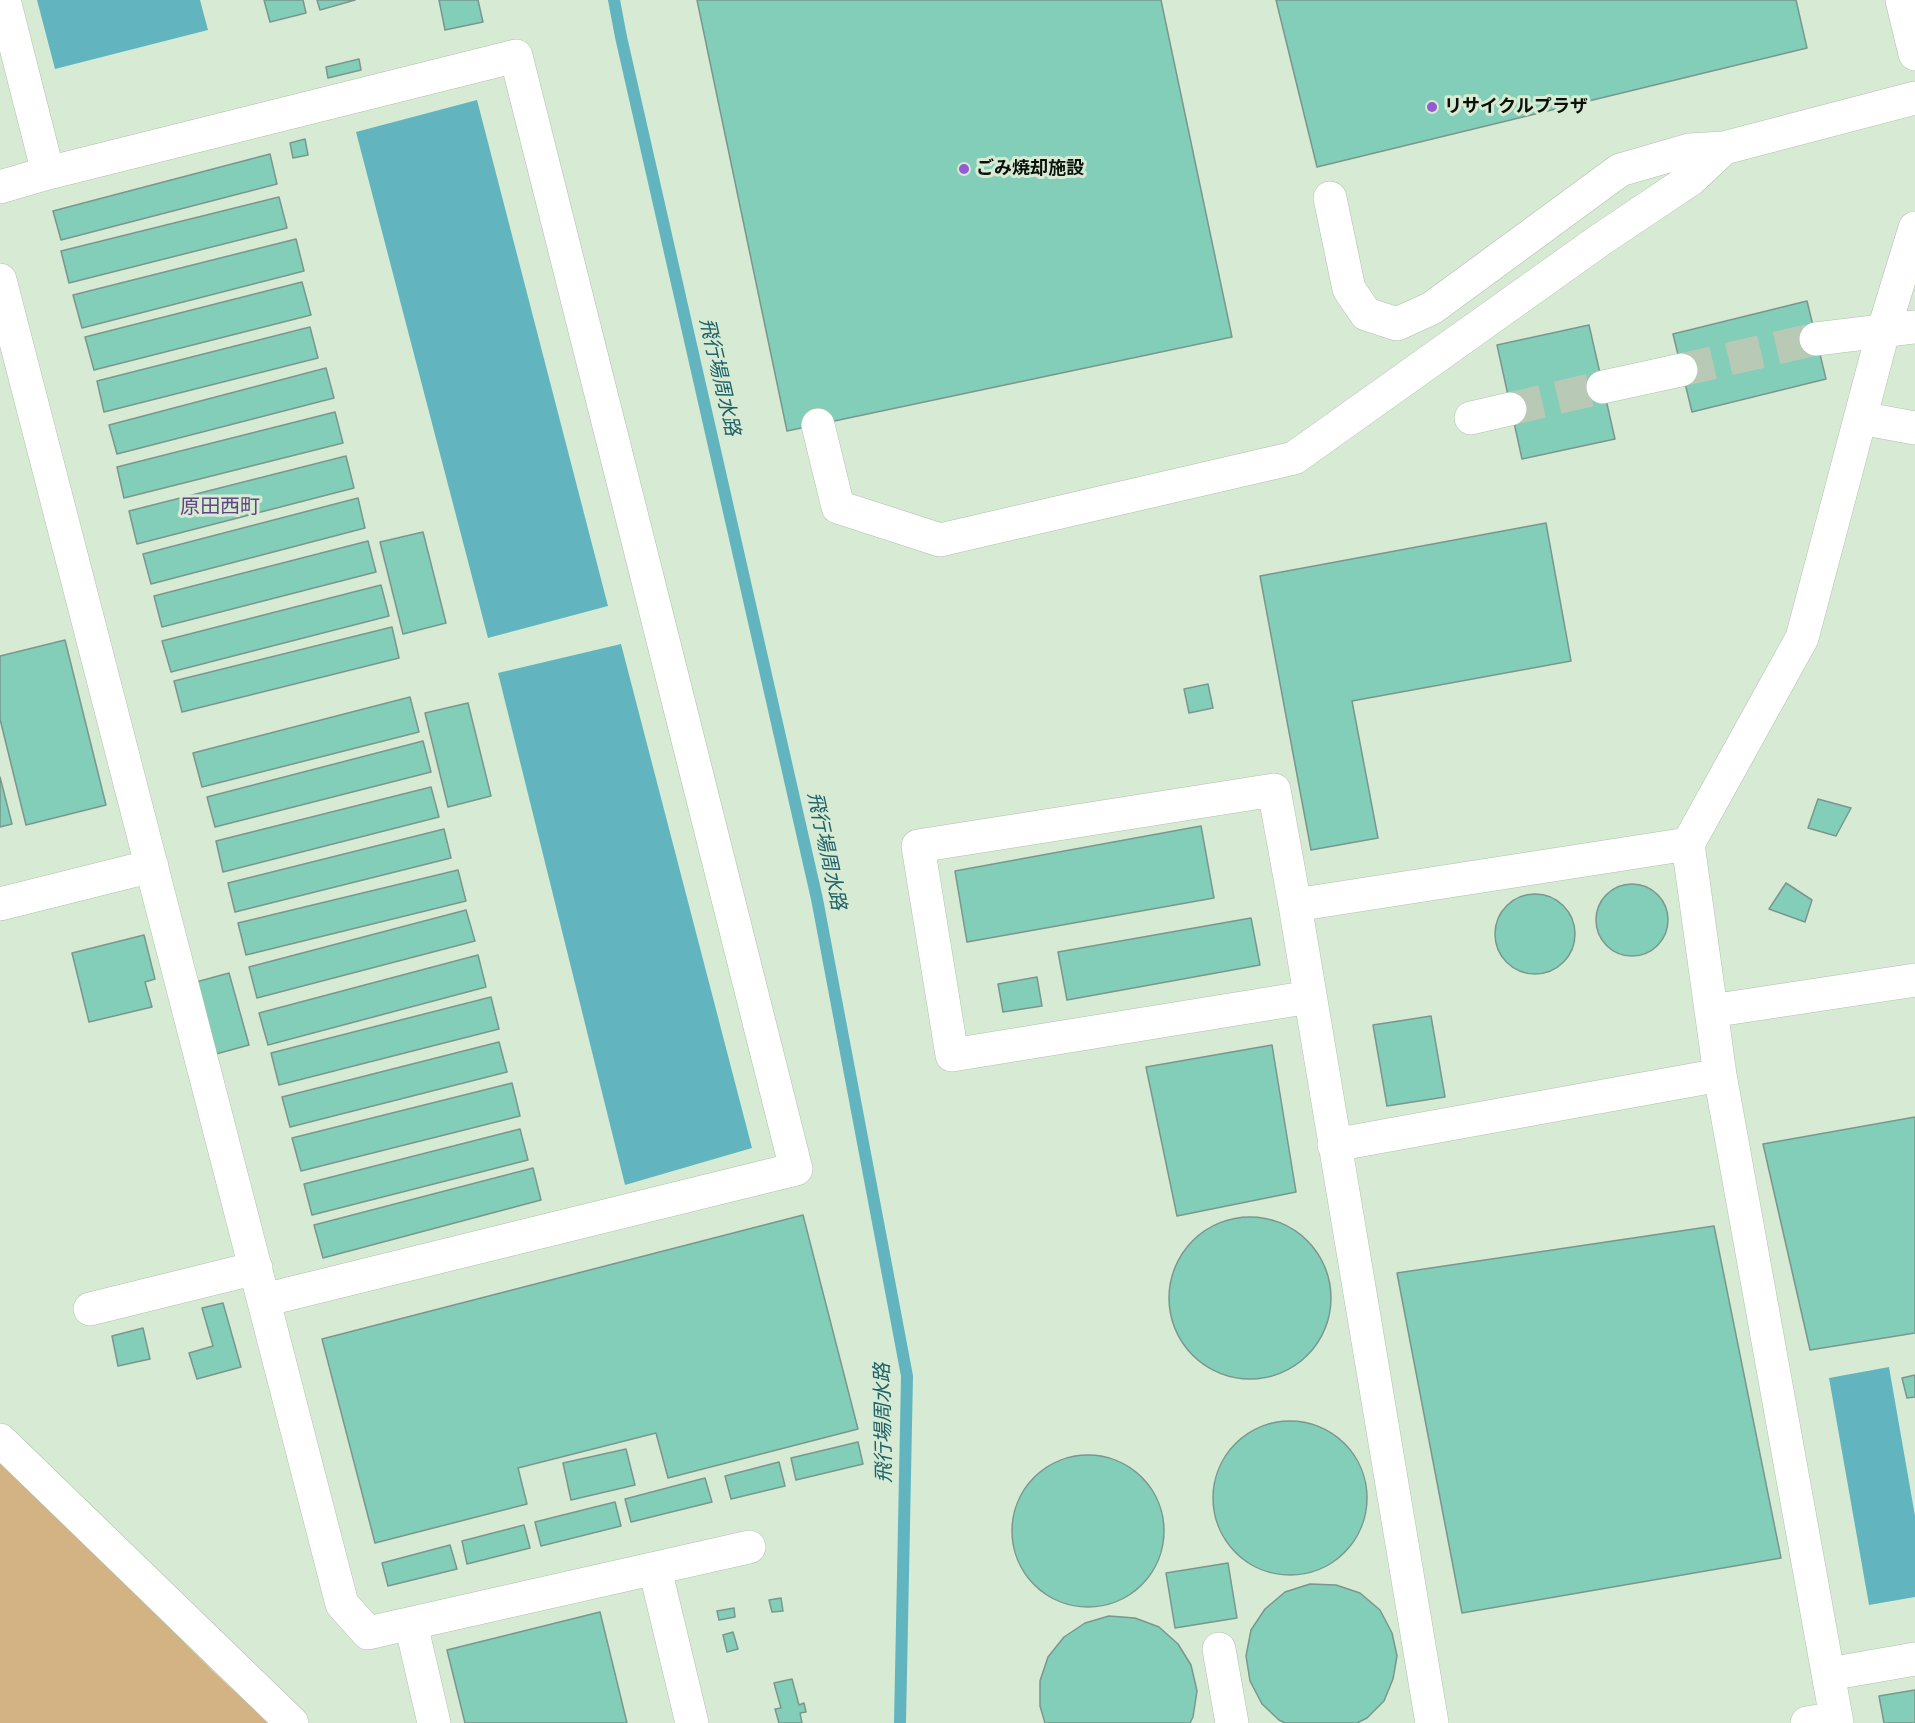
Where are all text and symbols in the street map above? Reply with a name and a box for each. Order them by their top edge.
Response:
place label: リサイクルプラザ [1444,96,1588,118]
marker: リサイクルプラザ [1425,100,1439,114]
place label: ごみ焼却施設 [976,158,1084,180]
marker: ごみ焼却施設 [957,162,971,176]
water label: 飛行場周水路 [694,316,744,438]
district label: 原田西町 [180,495,260,519]
water label: 飛行場周水路 [802,790,850,912]
water label: 飛行場周水路 [871,1363,897,1483]

